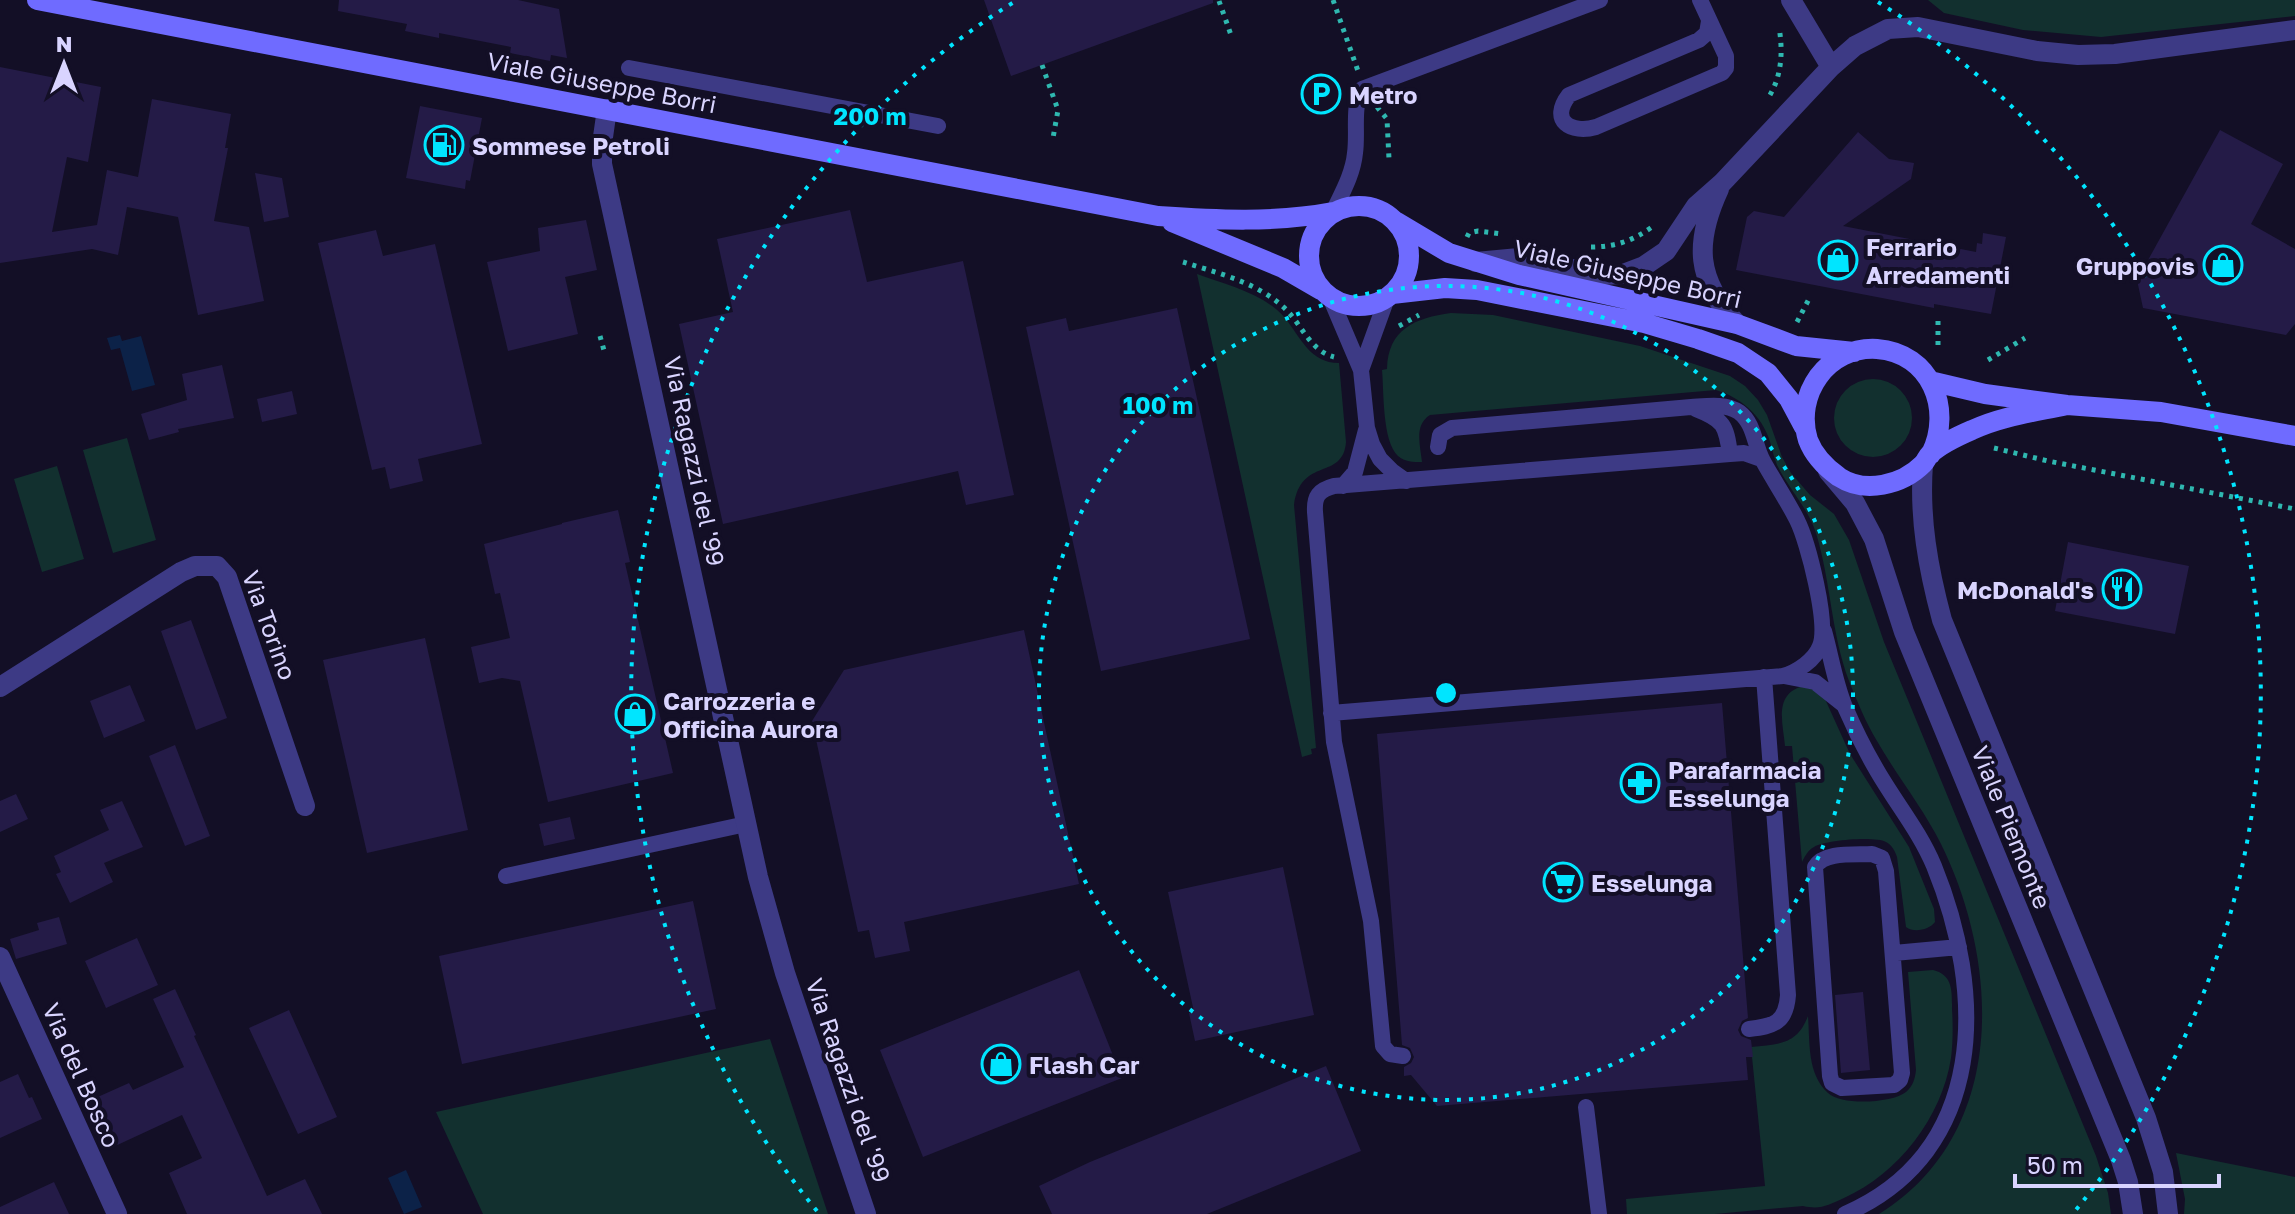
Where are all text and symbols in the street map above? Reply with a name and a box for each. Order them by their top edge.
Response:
north arrow [24,24,104,104]
text: N [56,30,72,57]
street label: Viale Giuseppe Borri [485,46,719,118]
parking icon: Metro [1300,73,1342,115]
place label: Metro [1349,80,1417,109]
text: 200 m [834,101,906,130]
fuel station icon: Sommese Petroli [423,124,465,166]
place label: Sommese Petroli [472,131,670,160]
place label: Ferrario Arredamenti [1866,232,2010,289]
street label: Viale Giuseppe Borri [1511,233,1745,313]
shop icon: Ferrario Arredamenti [1817,239,1859,281]
shop icon: Gruppovis [2202,244,2244,286]
place label: Gruppovis [2076,251,2195,280]
street label: Via Ragazzi del '99 [659,353,731,569]
text: 100 m [1123,390,1193,419]
street label: Via Torino [237,566,303,684]
restaurant icon: McDonald's [2101,568,2143,610]
place label: McDonald's [1957,575,2094,604]
centre of rings [1432,679,1460,707]
place label: Carrozzeria e Officina Aurora [663,686,838,743]
shop icon: Carrozzeria e Officina Aurora [614,693,656,735]
street label: Viale Piemonte [1966,741,2058,913]
place label: Parafarmacia Esselunga [1668,755,1821,812]
pharmacy icon: Parafarmacia Esselunga [1619,762,1661,804]
supermarket icon: Esselunga [1542,861,1584,903]
place label: Esselunga [1591,868,1713,897]
street label: Via Ragazzi del '99 [800,974,898,1186]
street label: Via del Bosco [37,998,127,1152]
shop icon: Flash Car [980,1043,1022,1085]
place label: Flash Car [1029,1050,1140,1079]
scale bar [2015,1138,2219,1188]
text: 50 m [2027,1150,2083,1179]

